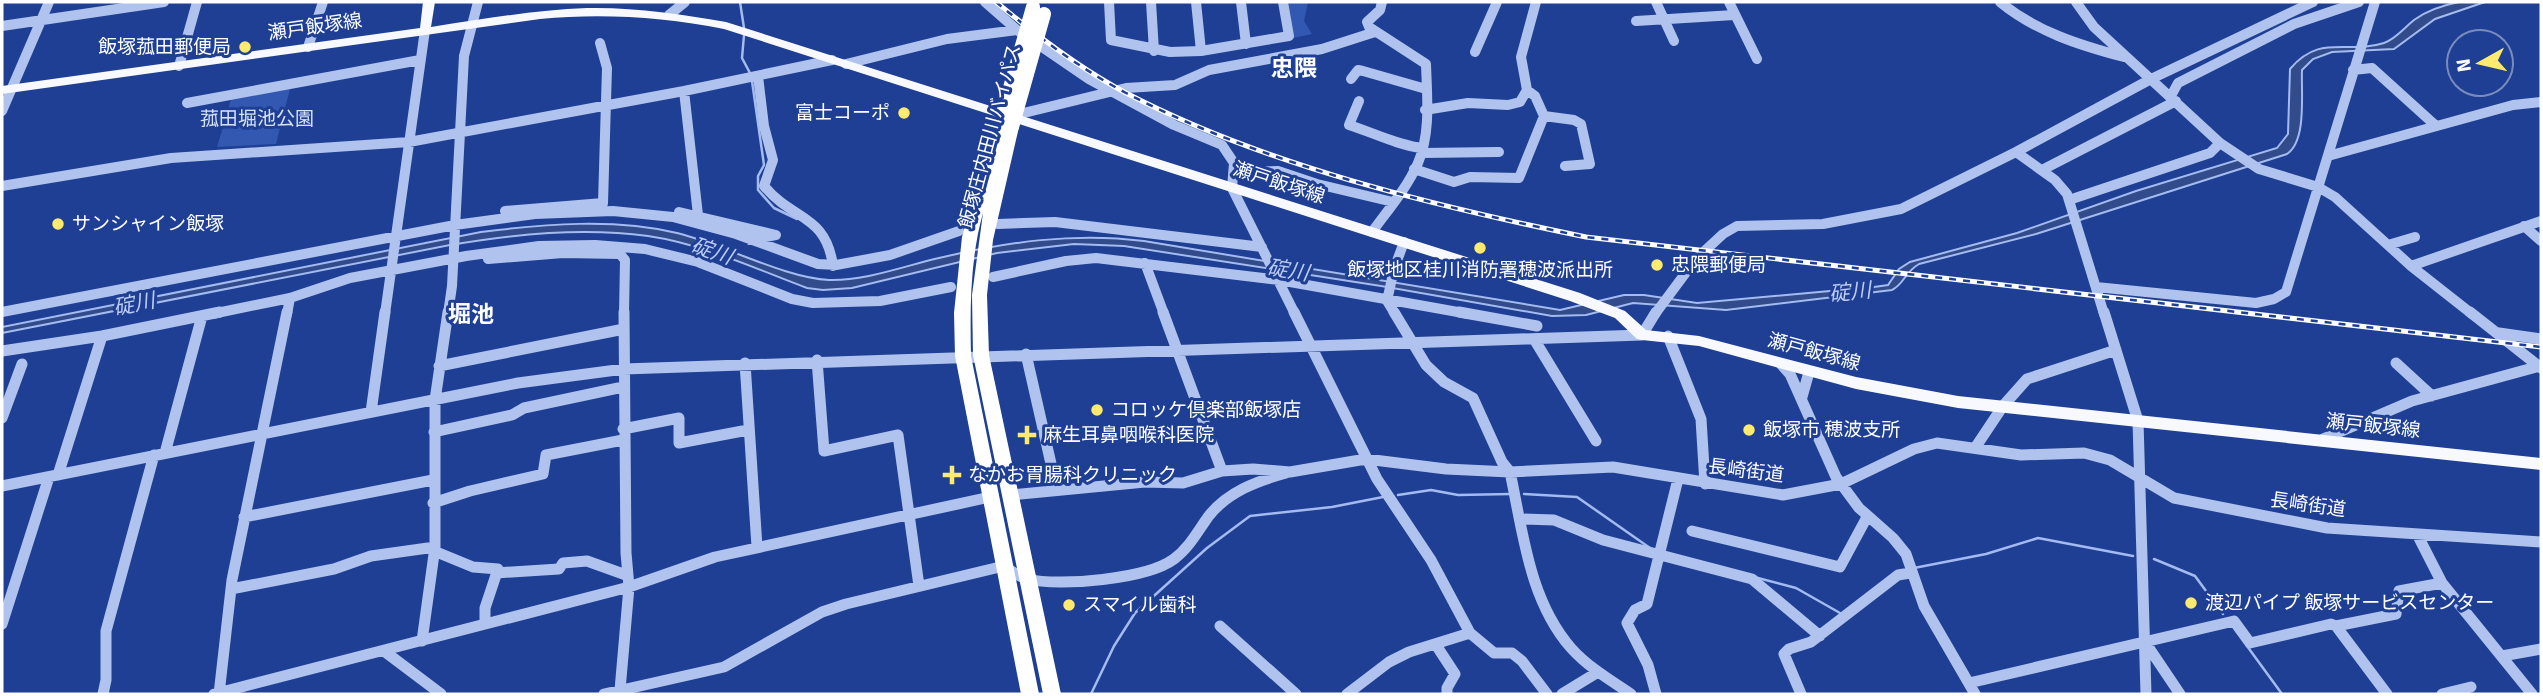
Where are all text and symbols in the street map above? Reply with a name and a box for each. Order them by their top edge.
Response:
street label: 瀬戸飯塚線 [266,9,364,45]
north arrow [2445,28,2515,98]
place label: 飯塚菰田郵便局 [98,35,231,59]
marker: 飯塚菰田郵便局 [237,39,253,55]
street label: 飯塚庄内田川バイパス [954,41,1026,231]
district label: 忠隈 [1271,54,1317,83]
text: N [2451,57,2477,73]
place label: 富士コーポ [795,101,890,125]
marker: 富士コーポ [896,105,912,121]
park label: 菰田堀池公園 [200,107,314,131]
street label: 瀬戸飯塚線 [1230,157,1328,209]
place label: サンシャイン飯塚 [72,212,224,236]
marker: サンシャイン飯塚 [50,216,66,232]
water label: 碇川 [688,232,738,271]
marker: 飯塚地区桂川消防署穂波派出所 [1472,240,1488,256]
place label: 忠隈郵便局 [1671,253,1766,277]
water label: 碇川 [1265,254,1313,286]
marker: 忠隈郵便局 [1649,257,1665,273]
place label: 飯塚地区桂川消防署穂波派出所 [1347,258,1613,282]
water label: 碇川 [1828,277,1874,307]
water label: 碇川 [111,287,159,321]
district label: 堀池 [448,300,494,329]
street label: 瀬戸飯塚線 [1765,328,1863,376]
place label: コロッケ倶楽部飯塚店 [1111,398,1301,422]
marker: コロッケ倶楽部飯塚店 [1089,402,1105,418]
street label: 瀬戸飯塚線 [2324,409,2422,443]
place label: 飯塚市 穂波支所 [1763,418,1900,442]
marker: 飯塚市 穂波支所 [1741,422,1757,438]
place label: 麻生耳鼻咽喉科医院 [1043,423,1214,447]
marker: 麻生耳鼻咽喉科医院 [1017,425,1037,445]
street label: 長崎街道 [1707,454,1785,488]
place label: なかお胃腸科クリニック [968,463,1177,487]
marker: なかお胃腸科クリニック [942,465,962,485]
street label: 長崎街道 [2269,488,2347,522]
place label: 渡辺パイプ 飯塚サービスセンター [2205,591,2494,615]
place label: スマイル歯科 [1083,593,1196,617]
marker: 渡辺パイプ 飯塚サービスセンター [2183,595,2199,611]
marker: スマイル歯科 [1061,597,1077,613]

